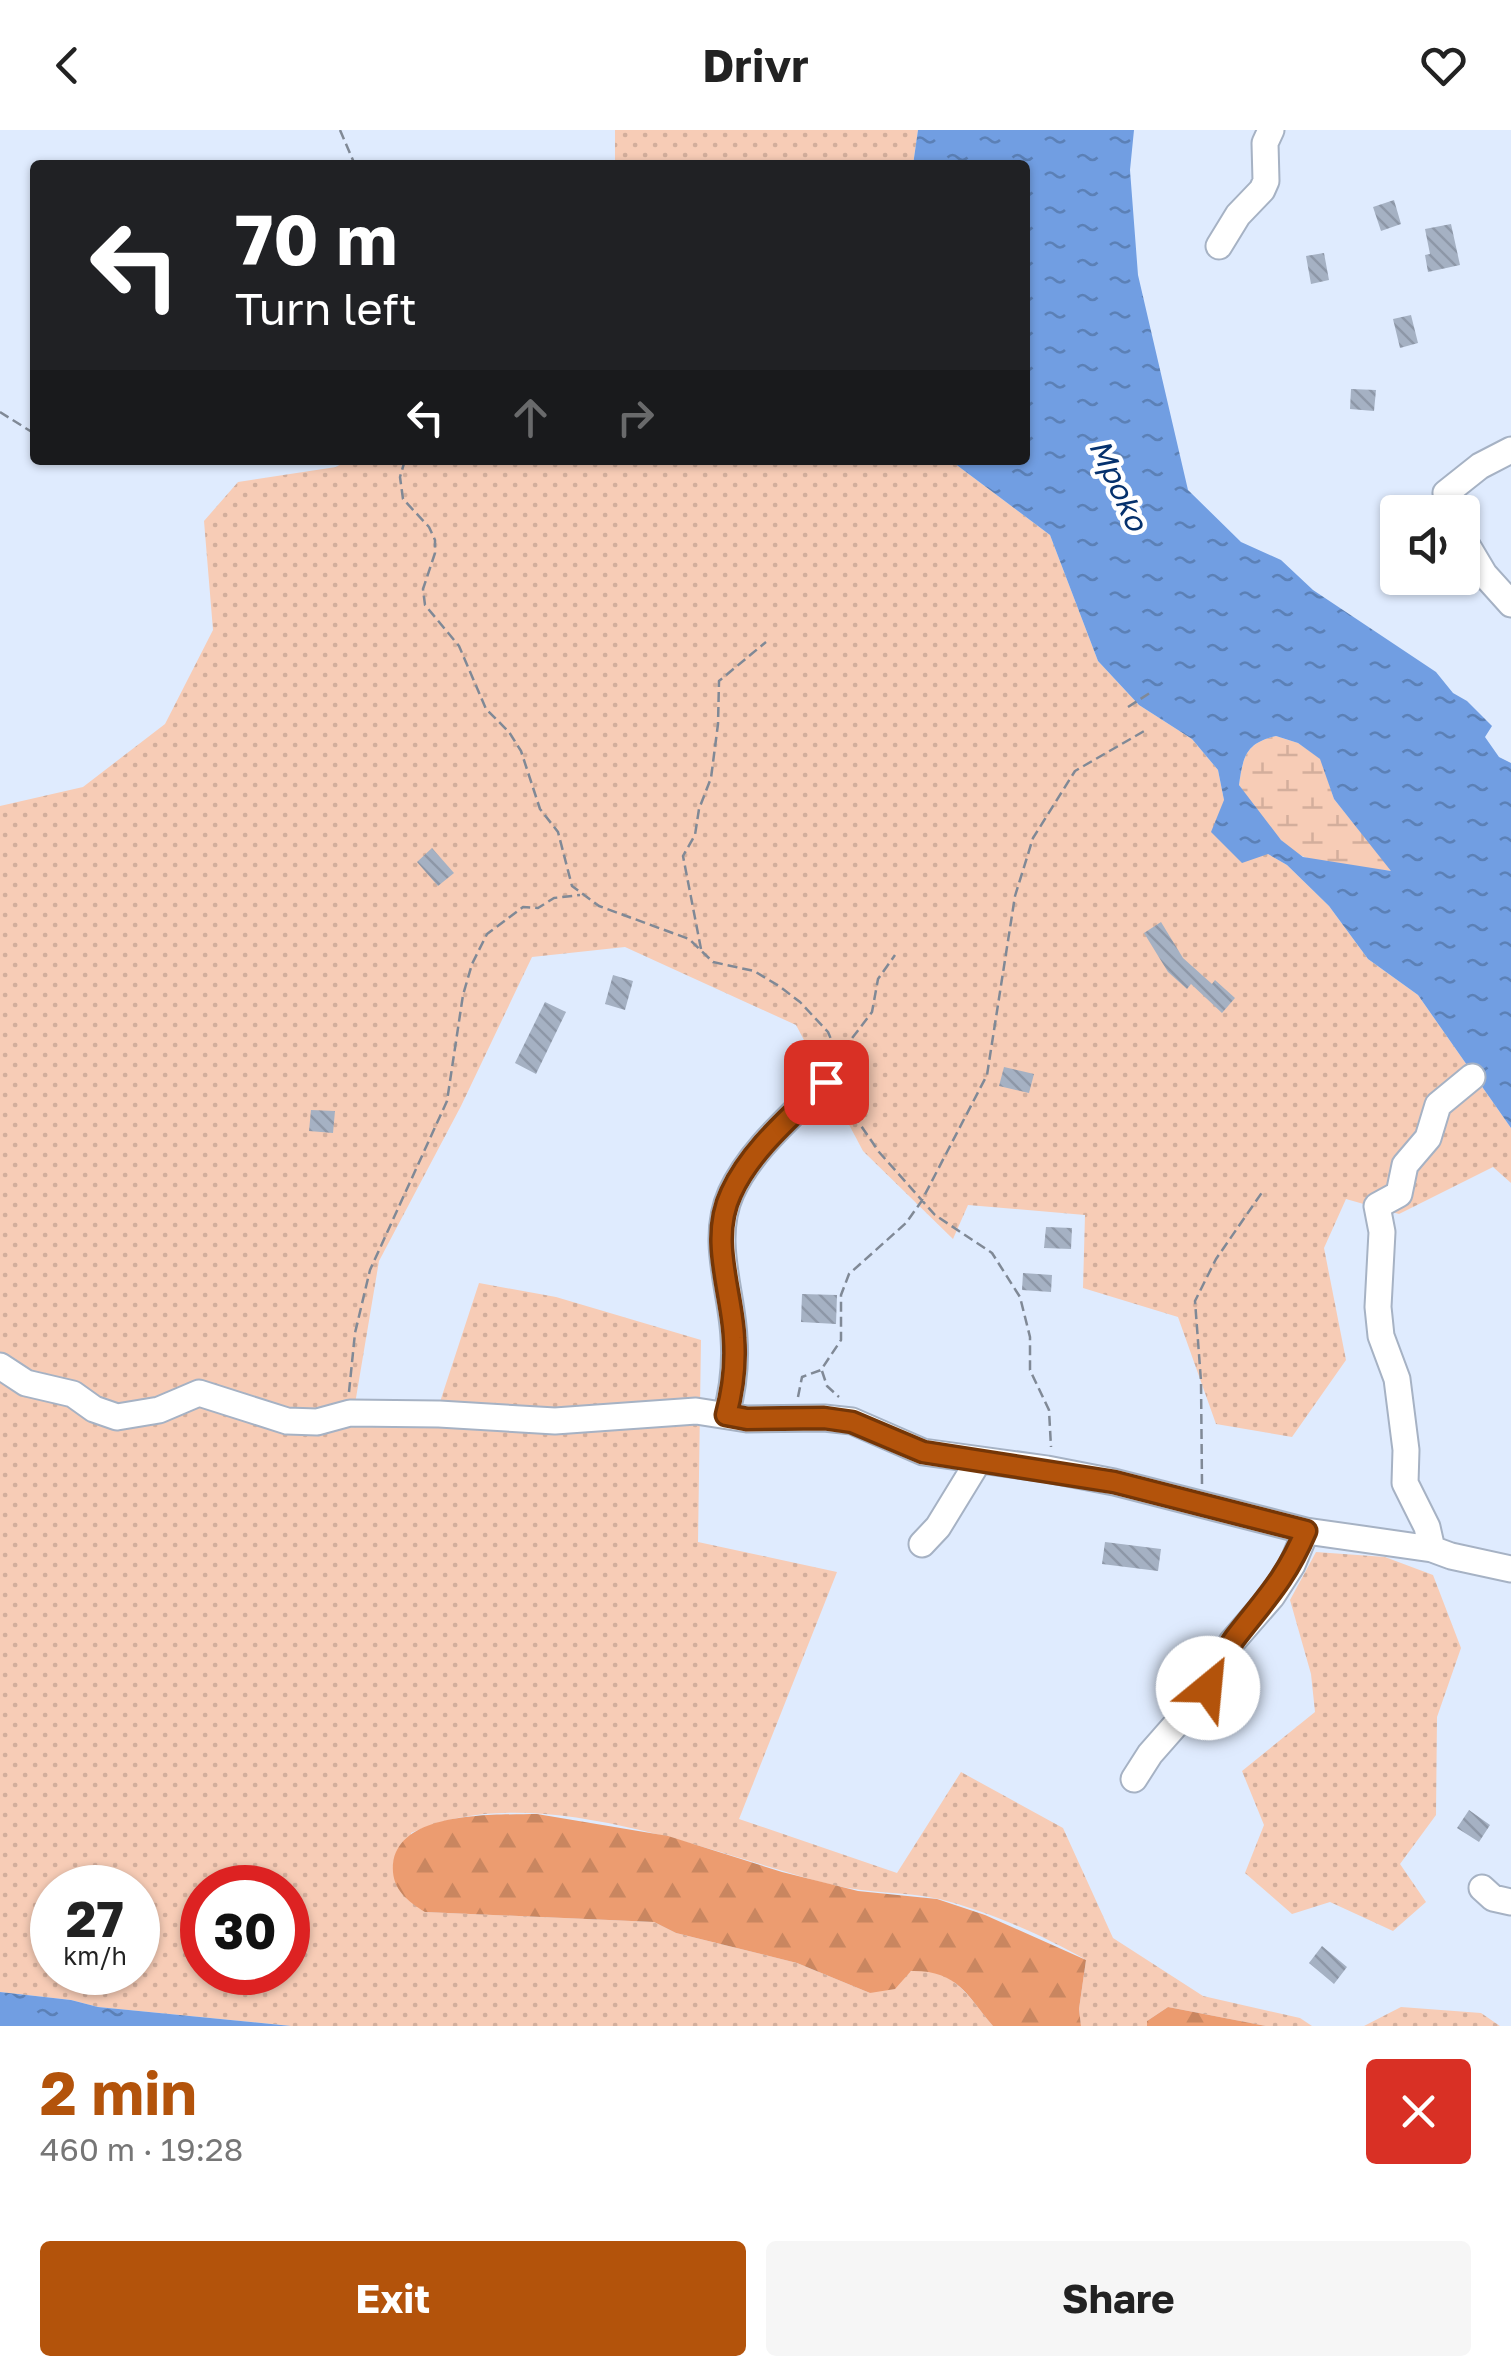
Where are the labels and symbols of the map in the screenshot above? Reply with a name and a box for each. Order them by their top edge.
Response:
water label: Mpoko [1082,433,1156,538]
pin [784,1040,869,1125]
position arrow [1156,1636,1260,1740]
speed limit sign: 30 [180,1865,310,1995]

